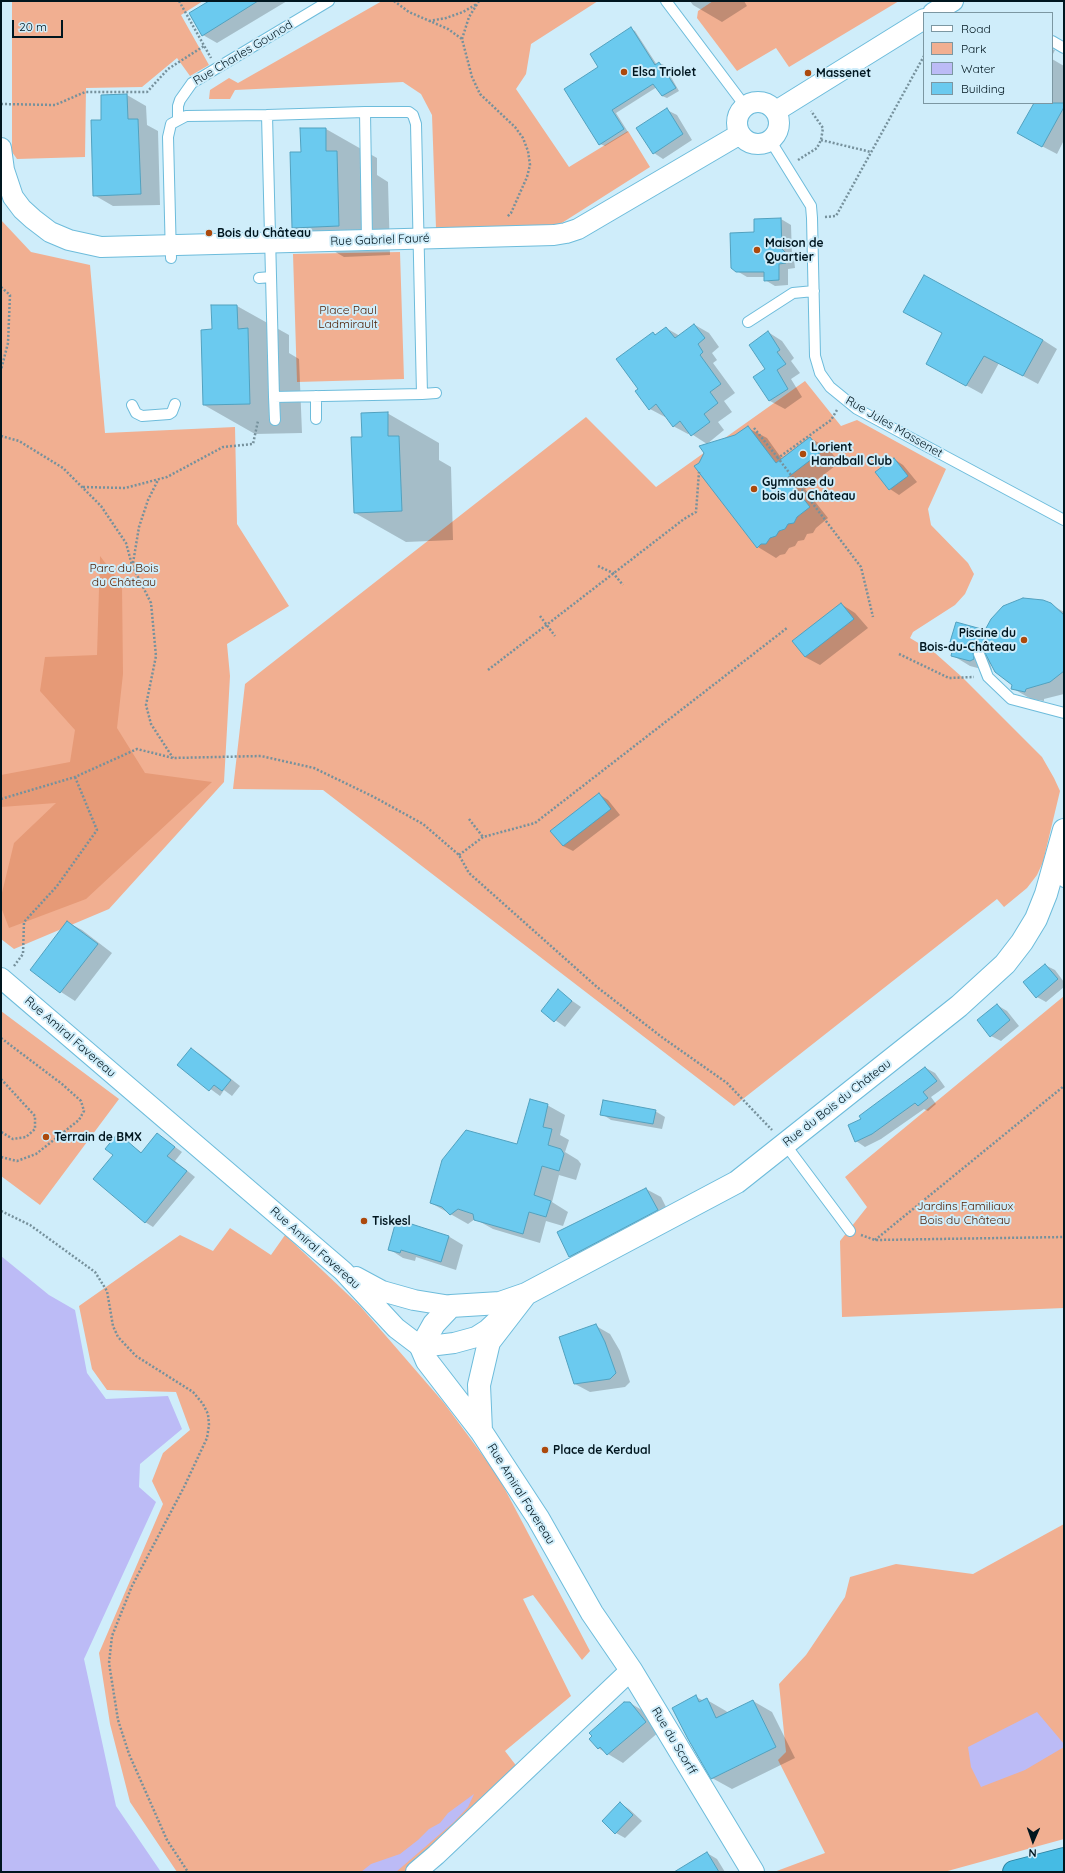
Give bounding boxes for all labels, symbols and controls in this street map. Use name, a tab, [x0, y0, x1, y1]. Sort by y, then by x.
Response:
scale bar	[14, 12, 65, 38]
legend	[923, 12, 1053, 104]
street label: Rue Charles Gounod	[191, 18, 295, 88]
text: 20 m	[19, 19, 47, 34]
text: Road	[961, 21, 991, 36]
text: Park	[961, 41, 986, 56]
text: Water	[961, 61, 995, 76]
place label: Elsa Triolet	[632, 65, 696, 79]
place label: Massenet	[816, 66, 871, 80]
marker: Elsa Triolet	[619, 67, 629, 77]
marker: Massenet	[803, 68, 813, 78]
text: Building	[961, 81, 1005, 96]
place label: Bois du Château	[217, 226, 311, 240]
marker: Bois du Château	[204, 228, 214, 238]
street label: Rue Gabriel Fauré	[330, 231, 430, 249]
place label: Maison de Quartier	[765, 236, 824, 264]
marker: Maison de Quartier	[752, 245, 762, 255]
park label: Place Paul Ladmirault	[318, 303, 378, 331]
street label: Rue Jules Massenet	[843, 393, 945, 461]
place label: Lorient Handball Club	[811, 440, 892, 468]
marker: Lorient Handball Club	[798, 449, 808, 459]
place label: Gymnase du bois du Château	[762, 475, 856, 503]
marker: Gymnase du bois du Château	[749, 484, 759, 494]
park label: Parc du Bois du Château	[89, 561, 159, 589]
place label: Piscine du Bois-du-Château	[919, 626, 1016, 654]
marker: Piscine du Bois-du-Château	[1019, 635, 1029, 645]
street label: Rue Amiral Favereau	[22, 994, 118, 1080]
street label: Rue du Bois du Château	[780, 1056, 894, 1150]
place label: Terrain de BMX	[54, 1130, 142, 1144]
marker: Terrain de BMX	[41, 1132, 51, 1142]
park label: Jardins Familiaux Bois du Château	[917, 1199, 1013, 1227]
street label: Rue Amiral Favereau	[267, 1204, 363, 1292]
place label: Tiskesl	[372, 1214, 411, 1228]
marker: Tiskesl	[359, 1216, 369, 1226]
street label: Rue Amiral Favereau	[484, 1441, 558, 1547]
place label: Place de Kerdual	[553, 1443, 651, 1457]
marker: Place de Kerdual	[540, 1445, 550, 1455]
street label: Rue du Scorff	[648, 1705, 700, 1777]
north arrow	[1013, 1821, 1053, 1861]
text: N	[1028, 1846, 1037, 1860]

